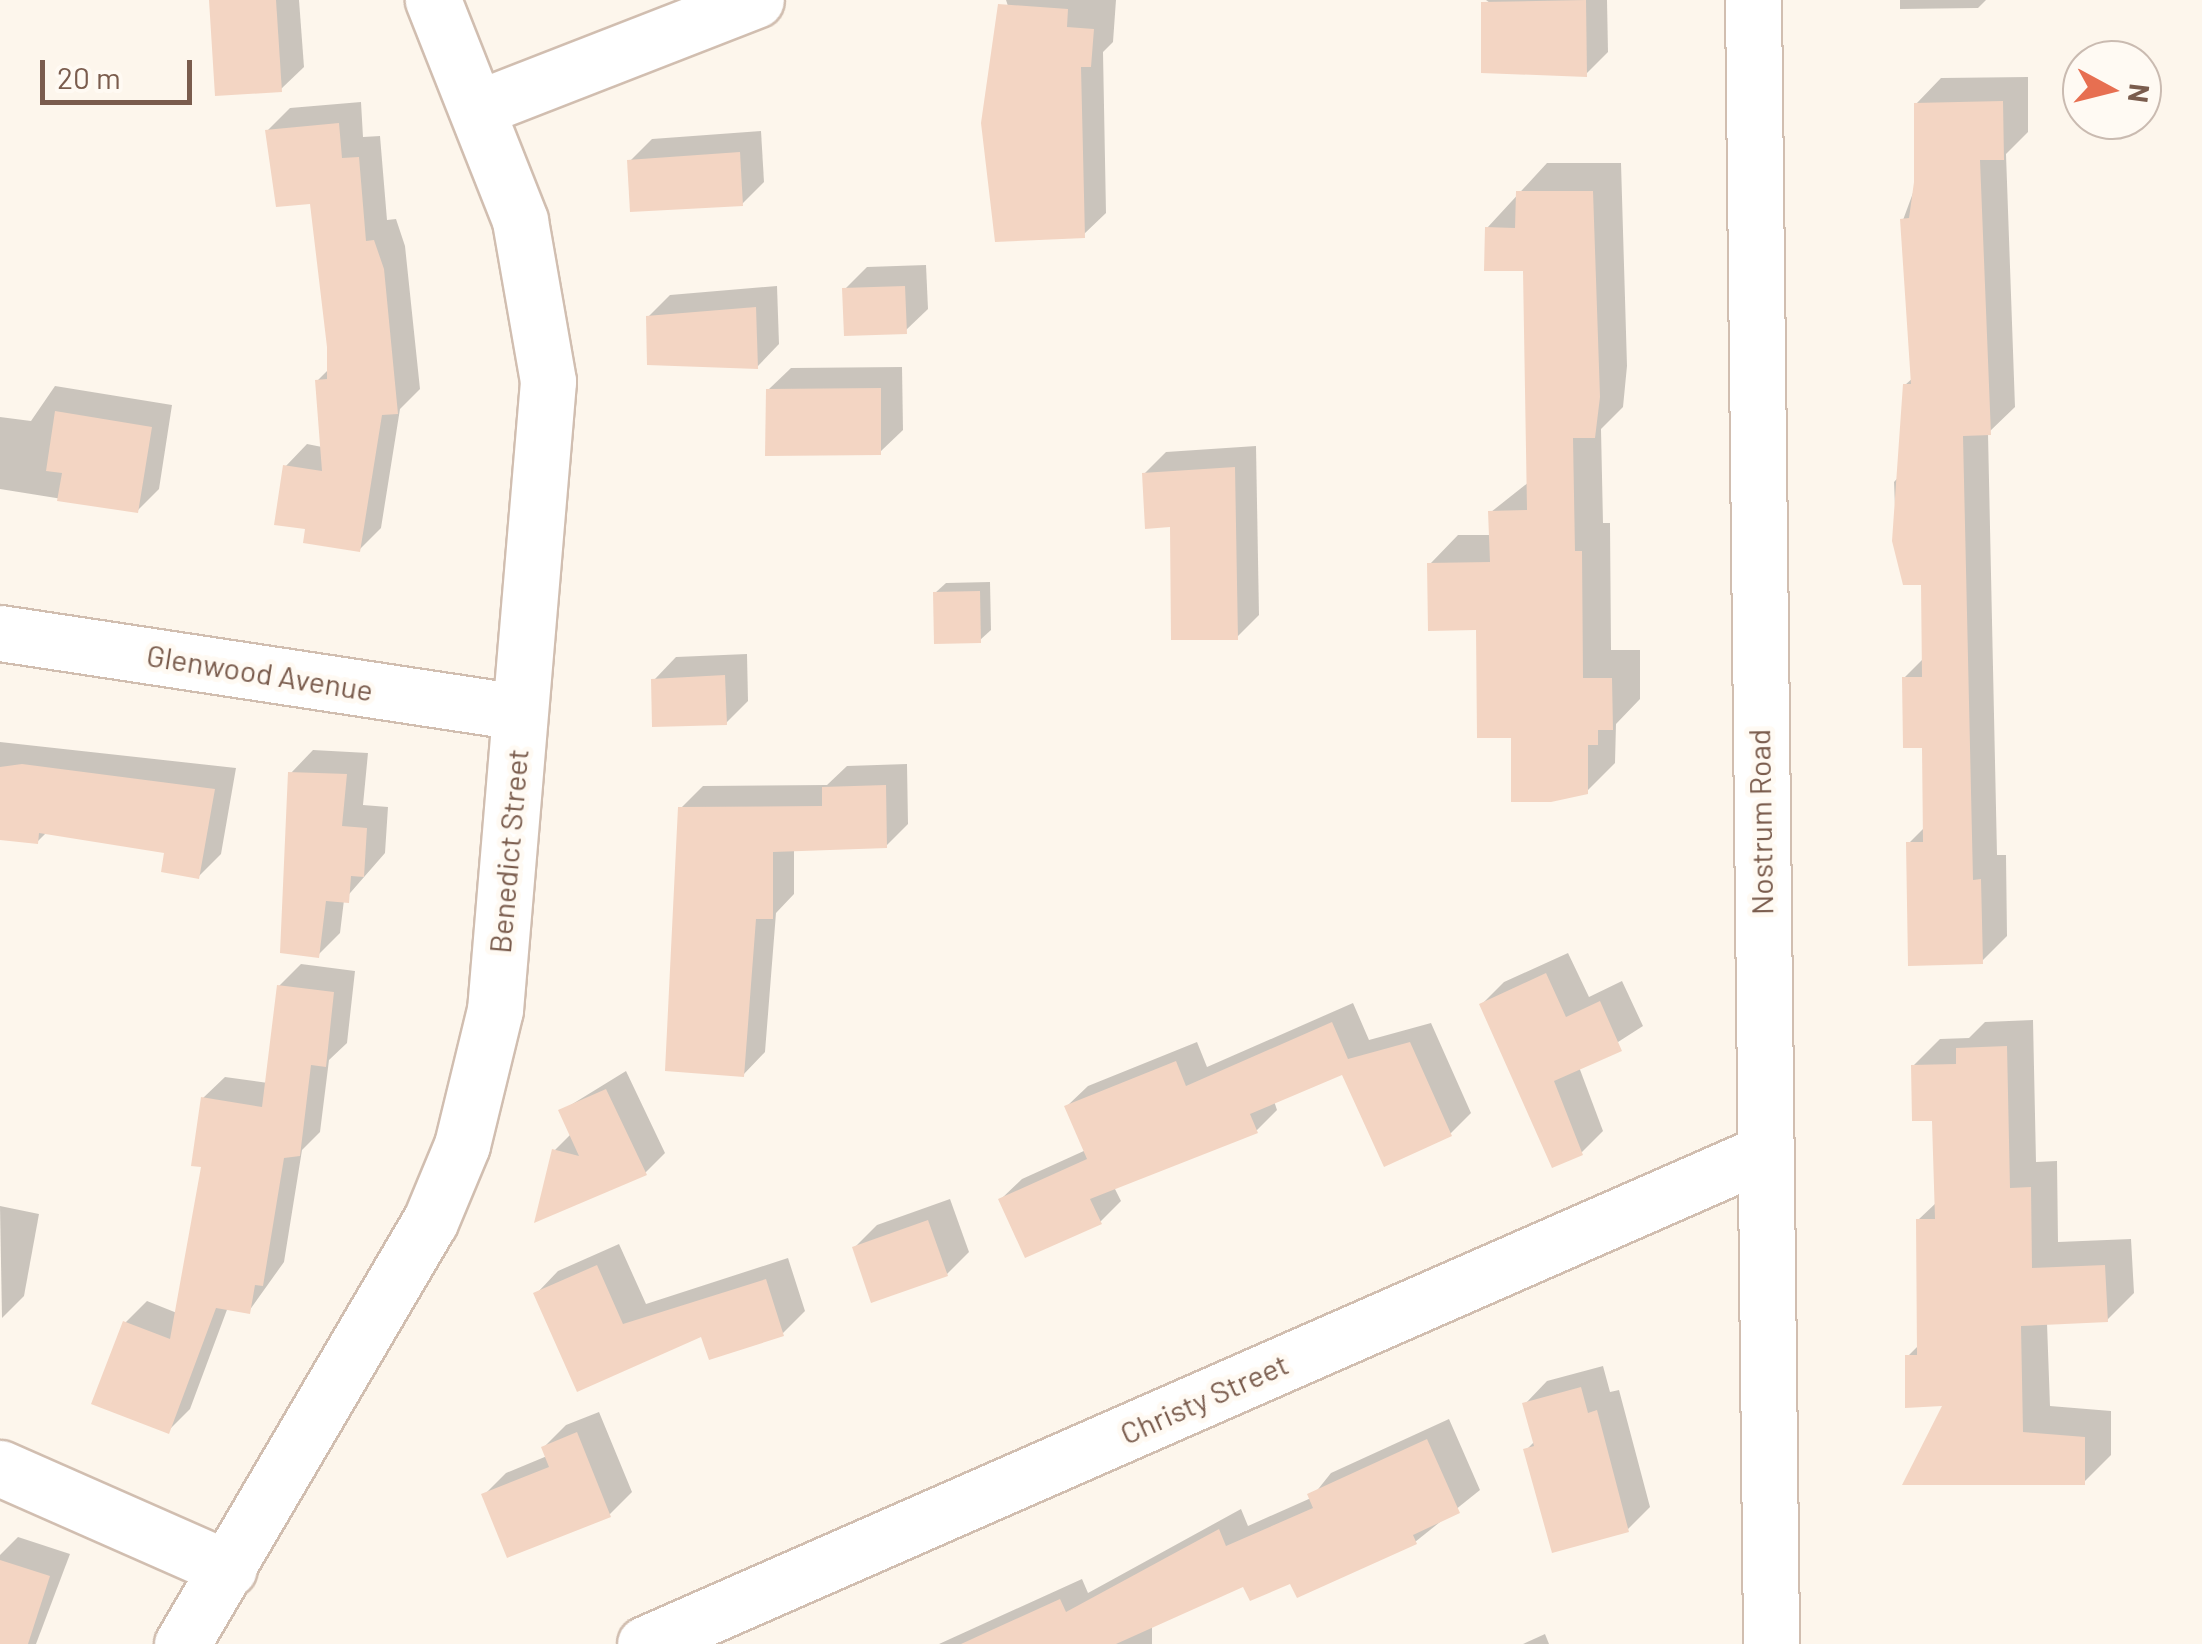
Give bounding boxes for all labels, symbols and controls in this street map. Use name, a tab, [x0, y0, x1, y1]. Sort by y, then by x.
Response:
scale bar	[45, 40, 198, 102]
north arrow	[2062, 40, 2162, 140]
text: 20 m	[57, 59, 121, 95]
text: N	[2122, 82, 2158, 105]
street label: Glenwood Avenue	[144, 636, 376, 708]
street label: Nostrum Road	[1740, 729, 1780, 915]
street label: Benedict Street	[481, 747, 535, 955]
street label: Christy Street	[1114, 1345, 1294, 1451]

